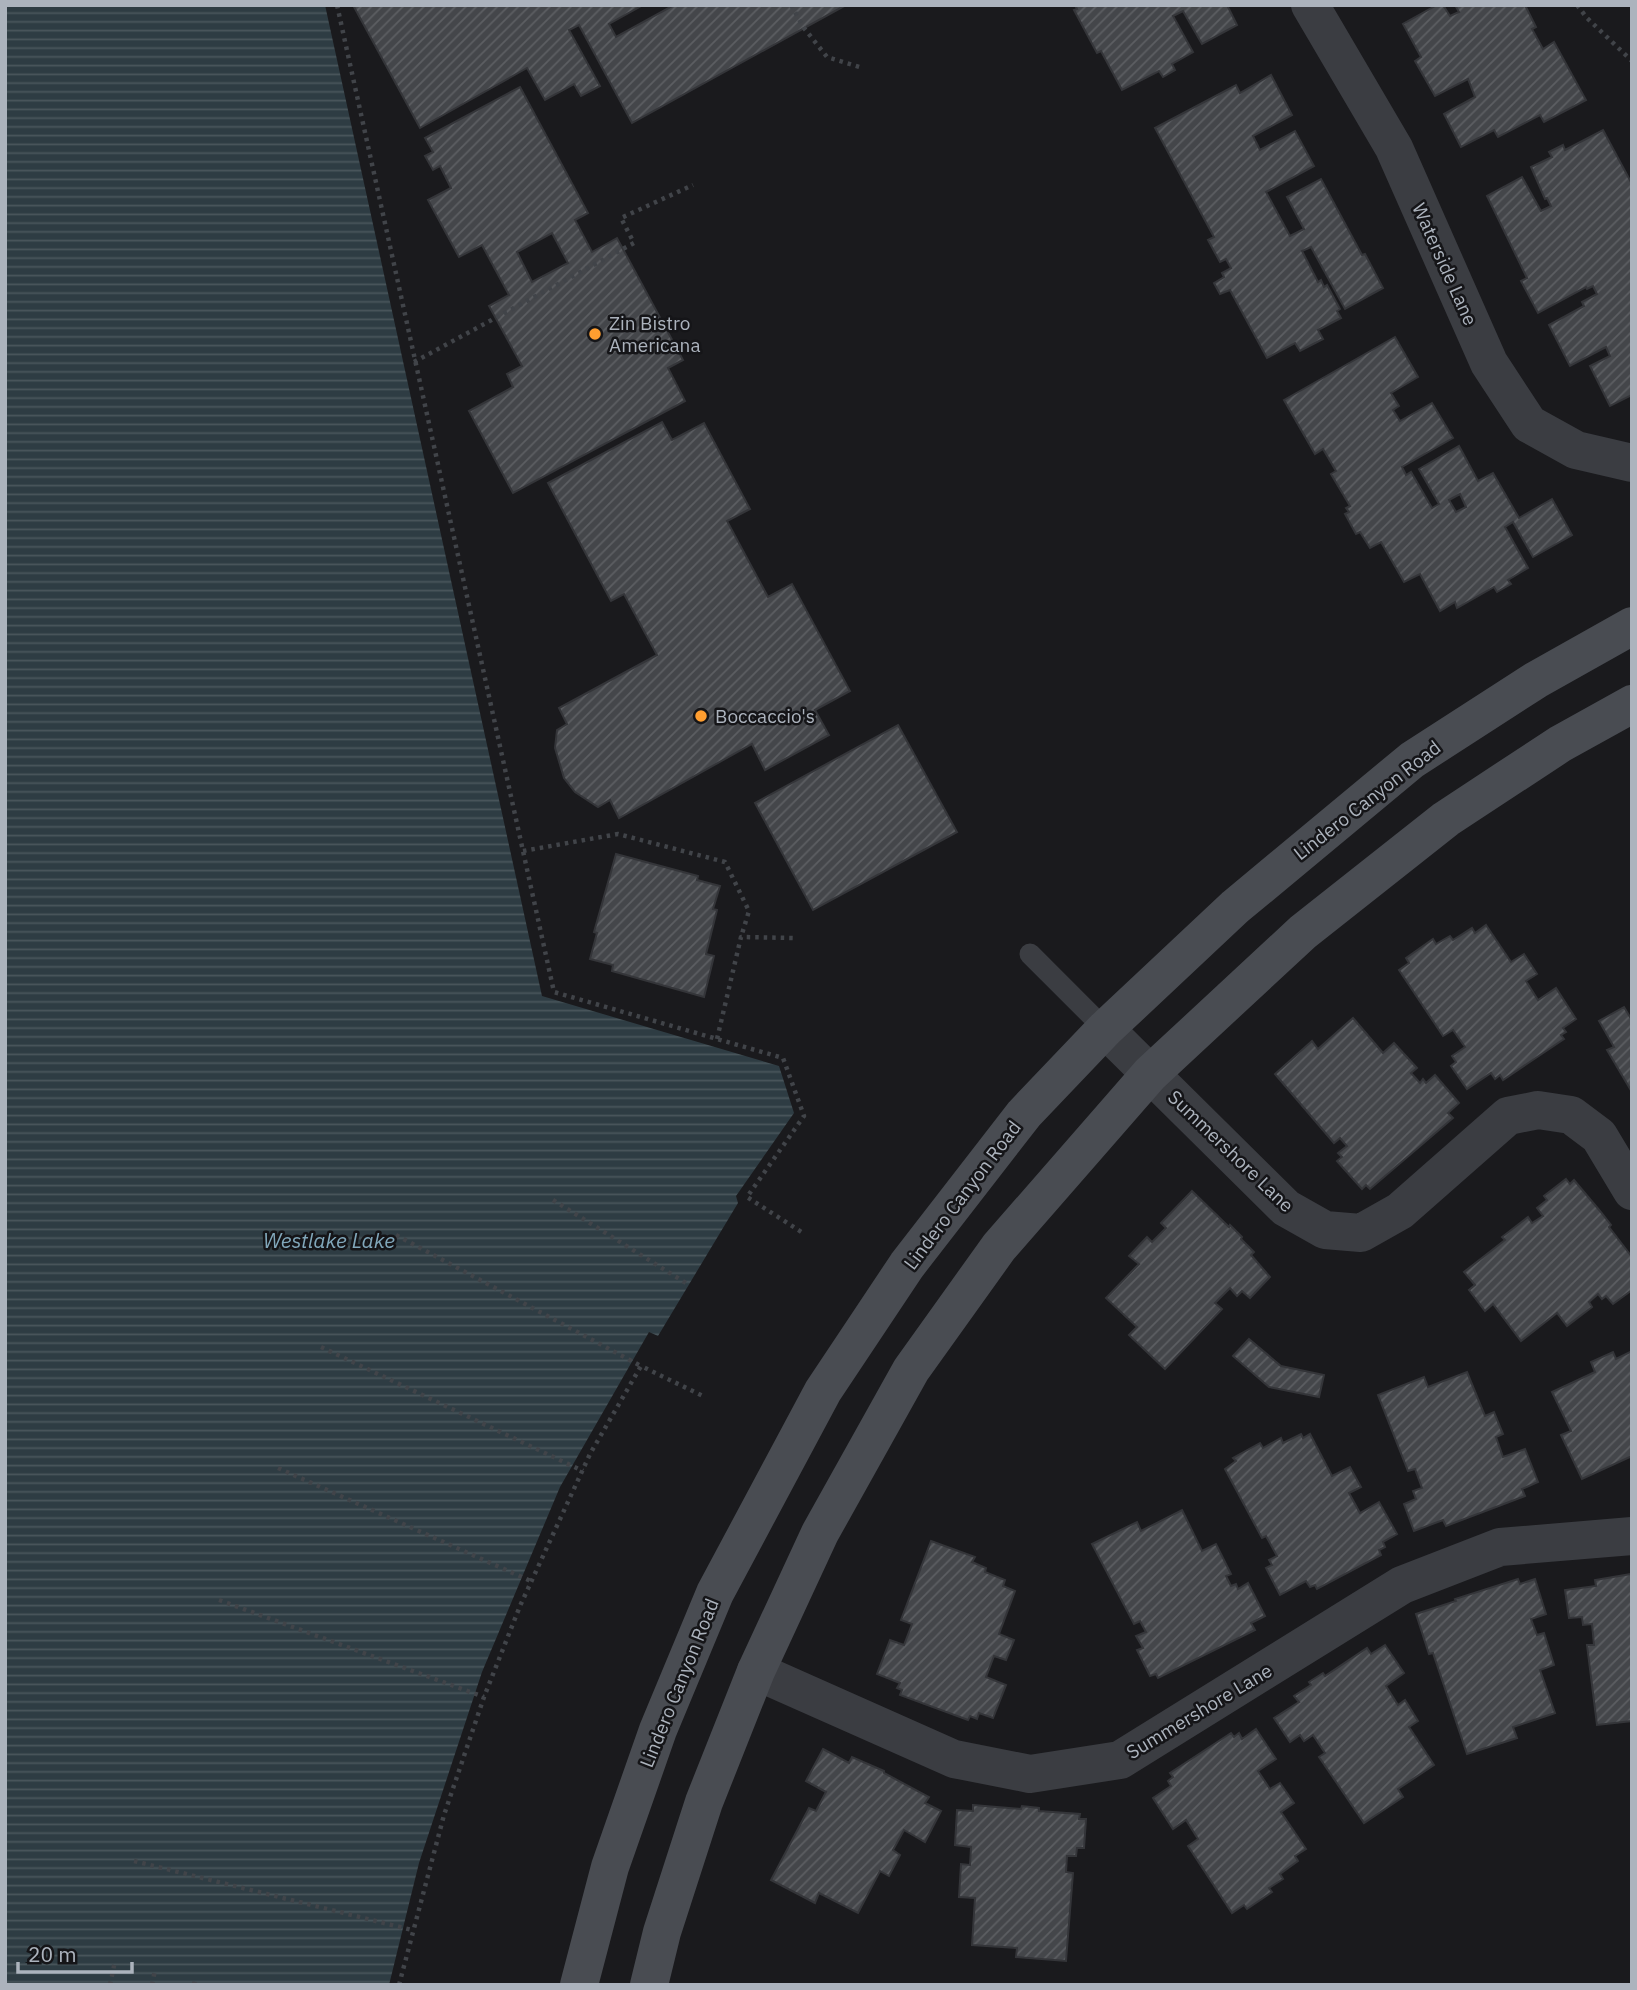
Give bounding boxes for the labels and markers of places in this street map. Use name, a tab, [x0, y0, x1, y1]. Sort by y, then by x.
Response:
place label: Zin Bistro Americana	[609, 311, 701, 357]
marker: Zin Bistro Americana	[587, 326, 603, 342]
place label: Boccaccio's	[715, 704, 815, 728]
marker: Boccaccio's	[693, 708, 709, 724]

